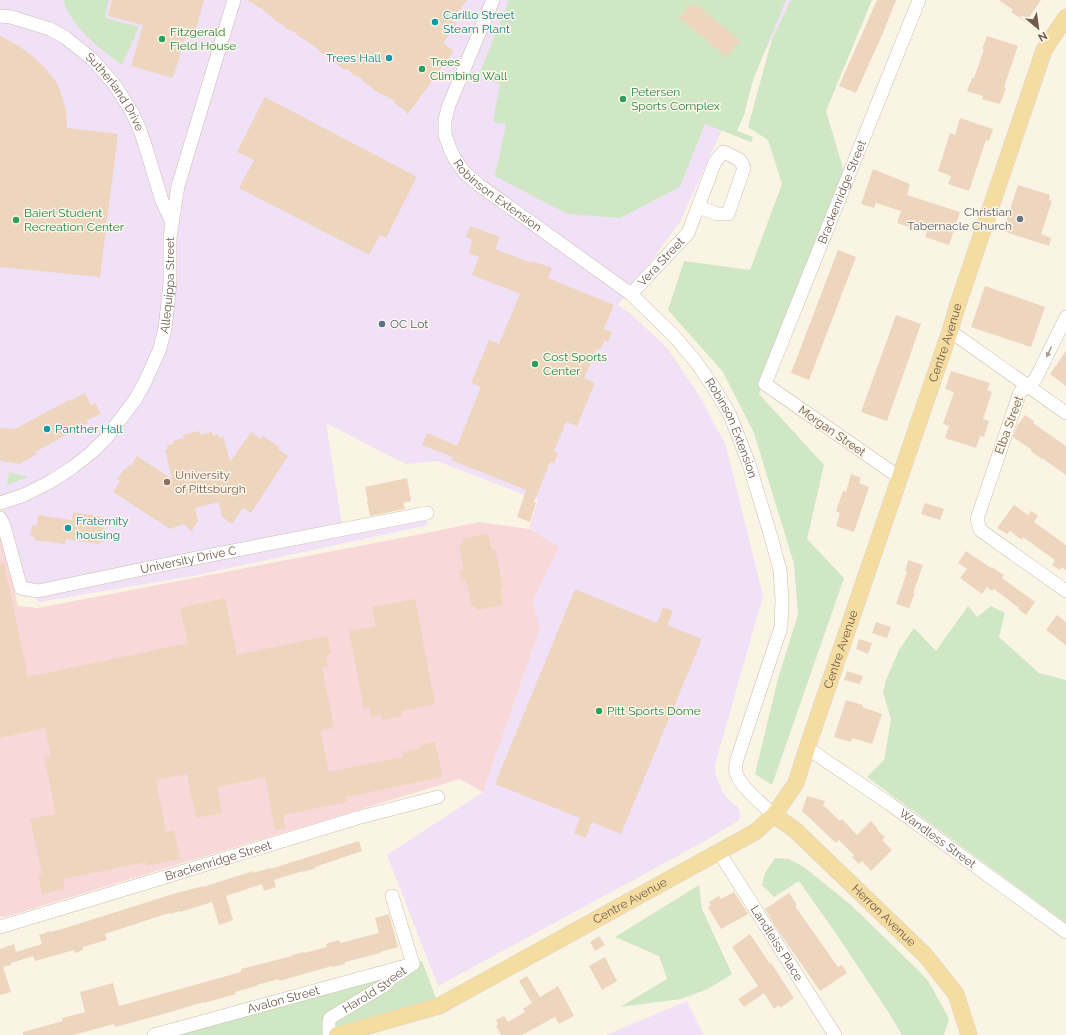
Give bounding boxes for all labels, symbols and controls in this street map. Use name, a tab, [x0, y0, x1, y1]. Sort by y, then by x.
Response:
place label: Carillo Street Steam Plant	[443, 8, 515, 36]
north arrow	[1018, 8, 1058, 48]
marker: Carillo Street Steam Plant	[430, 17, 440, 27]
place label: Fitzgerald Field House	[170, 25, 236, 53]
text: N	[1036, 29, 1049, 44]
marker: Fitzgerald Field House	[157, 34, 167, 44]
street label: Sutherland Drive	[83, 50, 147, 133]
place label: Trees Hall	[326, 51, 382, 65]
marker: Trees Hall	[384, 53, 394, 63]
place label: Trees Climbing Wall	[430, 55, 508, 83]
marker: Trees Climbing Wall	[417, 64, 427, 74]
place label: Petersen Sports Complex	[631, 85, 720, 113]
marker: Petersen Sports Complex	[618, 94, 628, 104]
street label: Brackenridge Street	[815, 138, 869, 246]
street label: Robinson Extension	[451, 157, 544, 235]
place label: Christian Tabernacle Church	[907, 205, 1012, 233]
place label: Baierl Student Recreation Center	[24, 206, 125, 234]
marker: Christian Tabernacle Church	[1015, 214, 1025, 224]
marker: Baierl Student Recreation Center	[11, 215, 21, 225]
street label: Vera Street	[635, 235, 687, 289]
street label: Allequippa Street	[157, 237, 177, 335]
street label: Centre Avenue	[926, 302, 965, 384]
place label: OC Lot	[390, 317, 428, 331]
marker: OC Lot	[377, 319, 387, 329]
one-way arrow	[1046, 346, 1052, 358]
place label: Cost Sports Center	[543, 350, 607, 378]
marker: Cost Sports Center	[530, 359, 540, 369]
street label: Robinson Extension	[702, 376, 760, 480]
street label: Elba Street	[992, 394, 1026, 456]
street label: Morgan Street	[796, 403, 868, 459]
place label: Panther Hall	[55, 422, 124, 436]
marker: Panther Hall	[42, 424, 52, 434]
place label: University of Pittsburgh	[175, 468, 246, 496]
marker: University of Pittsburgh	[162, 477, 172, 487]
place label: Fraternity housing	[76, 514, 129, 542]
marker: Fraternity housing	[63, 523, 73, 533]
street label: University Drive C	[139, 543, 238, 576]
street label: Centre Avenue	[821, 608, 861, 691]
place label: Pitt Sports Dome	[607, 704, 701, 718]
marker: Pitt Sports Dome	[594, 706, 604, 716]
street label: Wandless Street	[897, 806, 979, 871]
street label: Brackenridge Street	[163, 838, 273, 884]
street label: Centre Avenue	[591, 875, 669, 927]
street label: Herron Avenue	[849, 882, 919, 949]
street label: Landleiss Place	[748, 903, 806, 983]
street label: Harold Street	[340, 963, 409, 1016]
street label: Avalon Street	[246, 983, 321, 1016]

